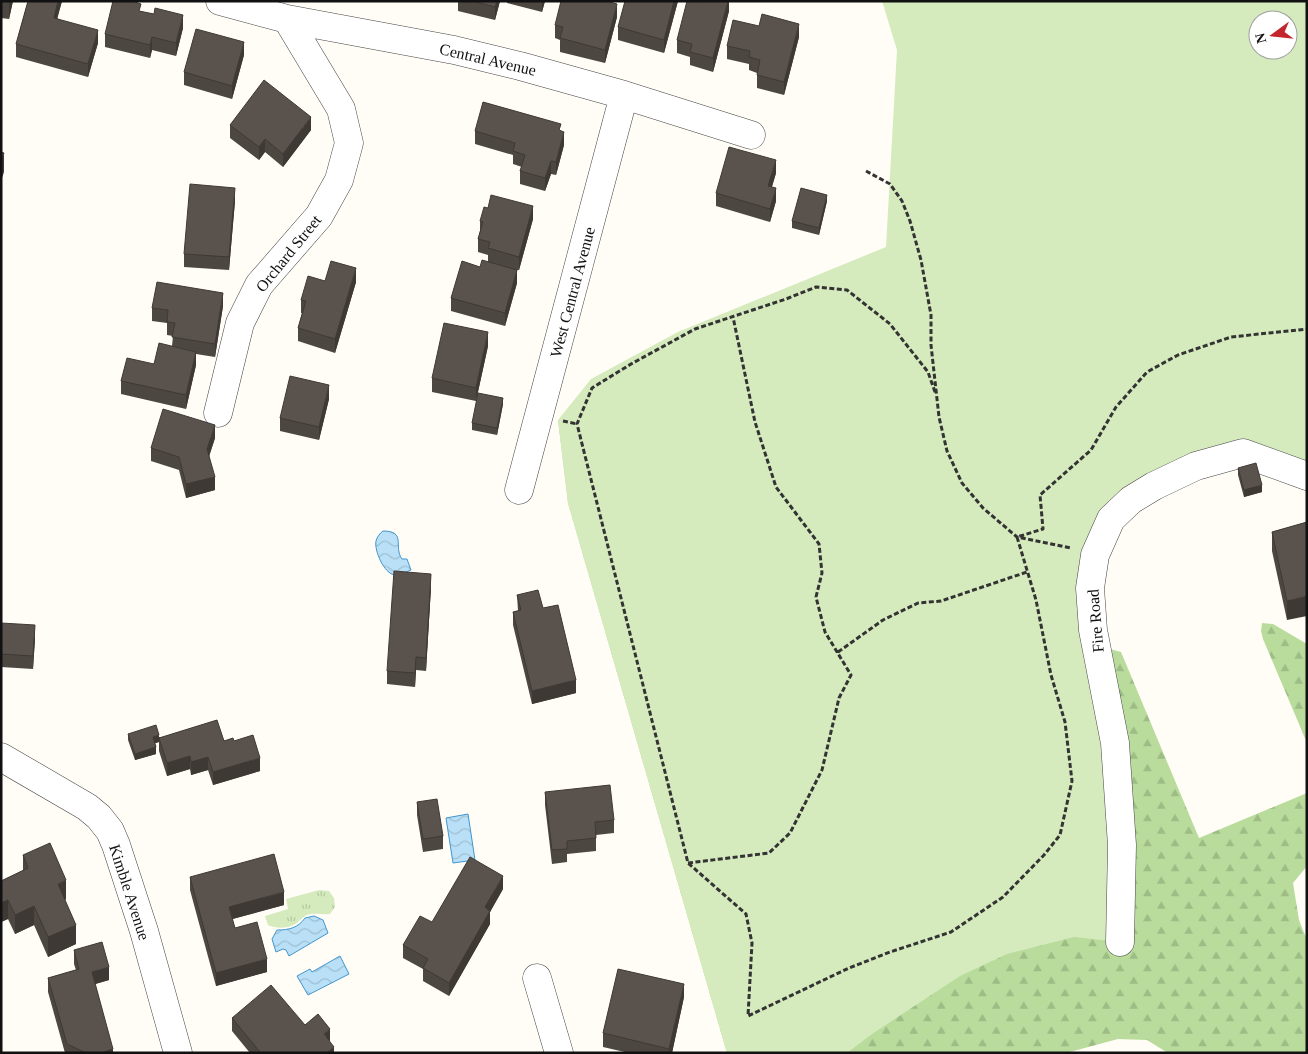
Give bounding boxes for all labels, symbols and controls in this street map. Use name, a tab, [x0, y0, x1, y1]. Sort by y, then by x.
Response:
north arrow	[1248, 10, 1298, 60]
text: N	[1252, 31, 1269, 45]
street label: Central Avenue	[438, 40, 538, 79]
street label: Orchard Street	[252, 211, 325, 295]
street label: West Central Avenue	[547, 225, 598, 359]
street label: Fire Road	[1084, 589, 1107, 653]
street label: Kimble Avenue	[106, 842, 153, 942]

